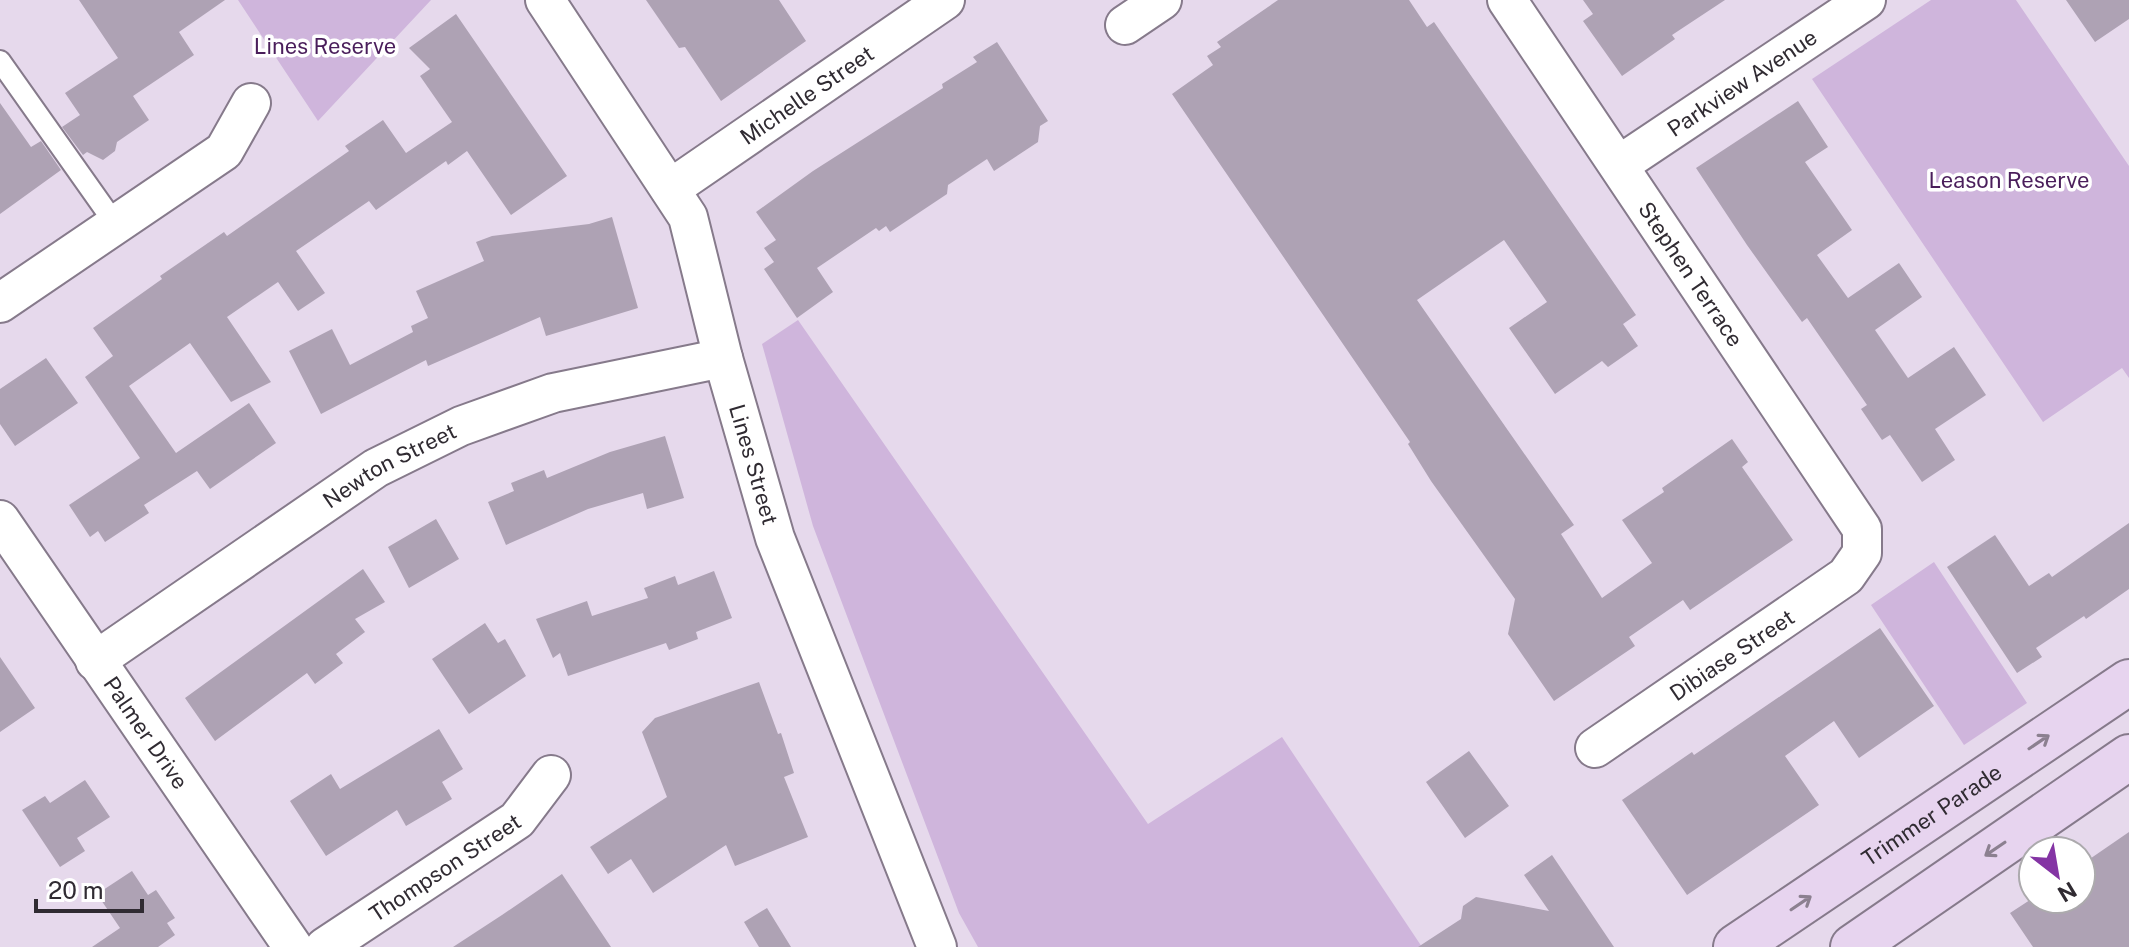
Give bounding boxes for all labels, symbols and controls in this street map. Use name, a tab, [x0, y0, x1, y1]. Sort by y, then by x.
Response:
street label: Parkview Avenue	[1662, 24, 1822, 142]
park label: Lines Reserve	[254, 33, 396, 59]
street label: Michelle Street	[735, 40, 879, 150]
park label: Leason Reserve	[1929, 167, 2090, 193]
street label: Stephen Terrace	[1633, 197, 1749, 351]
street label: Lines Street	[724, 401, 783, 528]
street label: Newton Street	[318, 418, 460, 513]
street label: Dibiase Street	[1665, 604, 1799, 706]
street label: Palmer Drive	[98, 671, 194, 794]
one-way arrow	[2028, 734, 2050, 750]
street label: Trimmer Parade	[1857, 759, 2007, 871]
street label: Thompson Street	[364, 808, 526, 927]
north arrow	[2017, 835, 2097, 915]
one-way arrow	[1985, 841, 2007, 857]
scale bar	[36, 863, 142, 913]
text: 20 m	[48, 876, 104, 904]
text: N	[2053, 877, 2081, 908]
one-way arrow	[1789, 895, 1811, 912]

